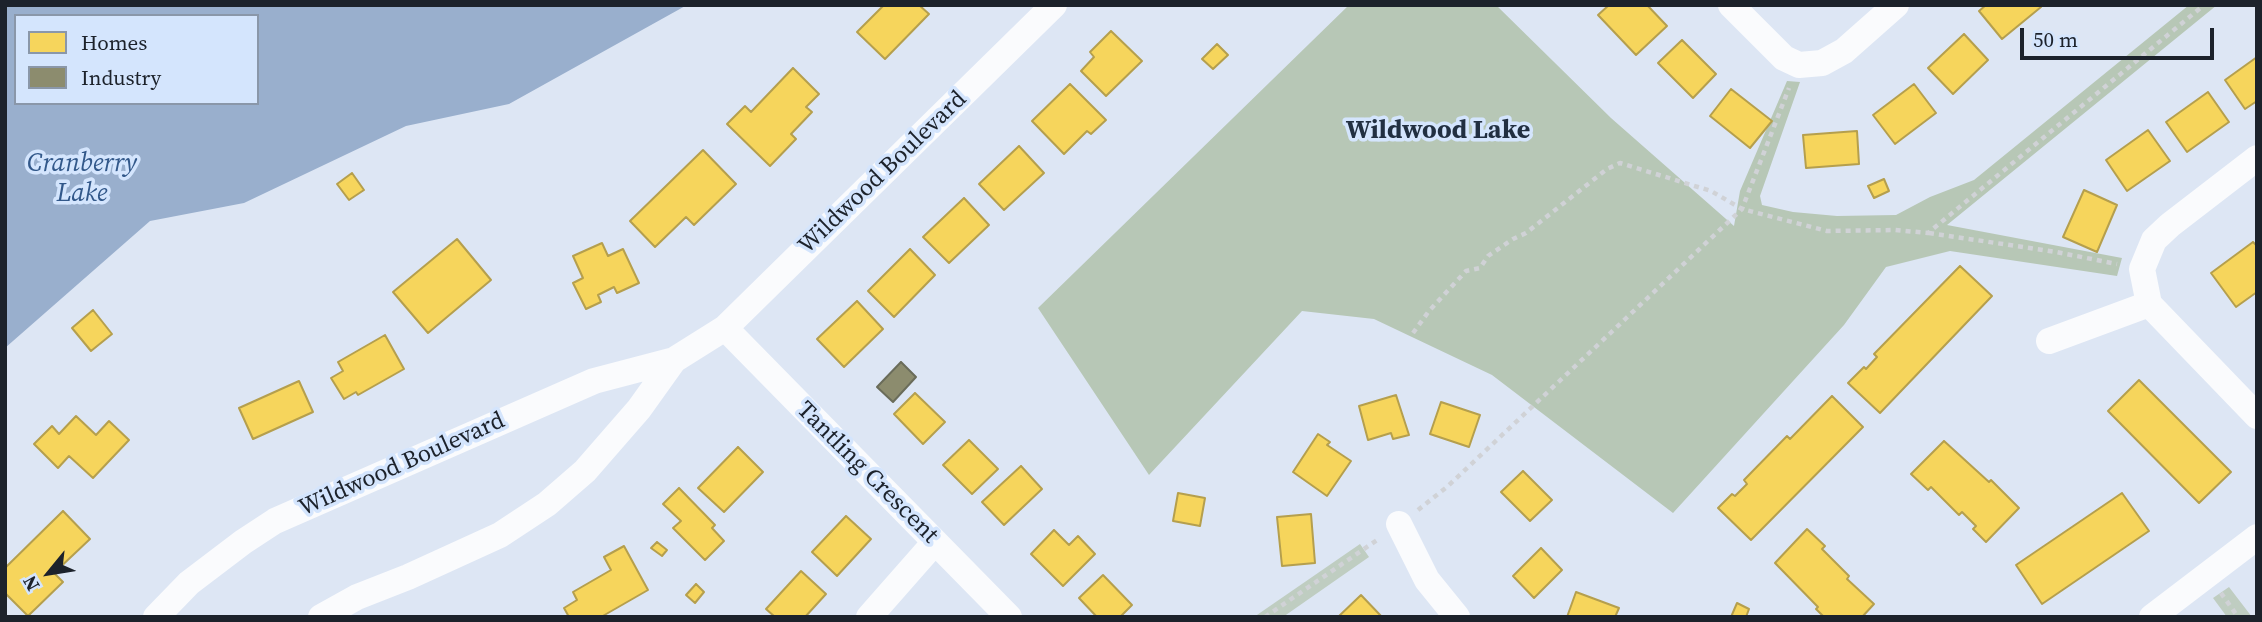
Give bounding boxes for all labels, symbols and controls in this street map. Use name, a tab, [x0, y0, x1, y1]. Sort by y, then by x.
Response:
legend	[14, 14, 259, 105]
scale bar	[2024, 14, 2218, 58]
text: 50 m	[2033, 25, 2078, 54]
text: Homes	[81, 28, 147, 57]
text: Industry	[81, 63, 161, 92]
street label: Wildwood Boulevard	[793, 85, 973, 261]
district label: Wildwood Lake	[1346, 115, 1530, 147]
water label: Cranberry Lake	[27, 148, 137, 210]
street label: Tantling Crescent	[790, 396, 944, 550]
street label: Wildwood Boulevard	[295, 407, 509, 523]
north arrow	[14, 538, 84, 608]
text: N	[16, 571, 46, 596]

